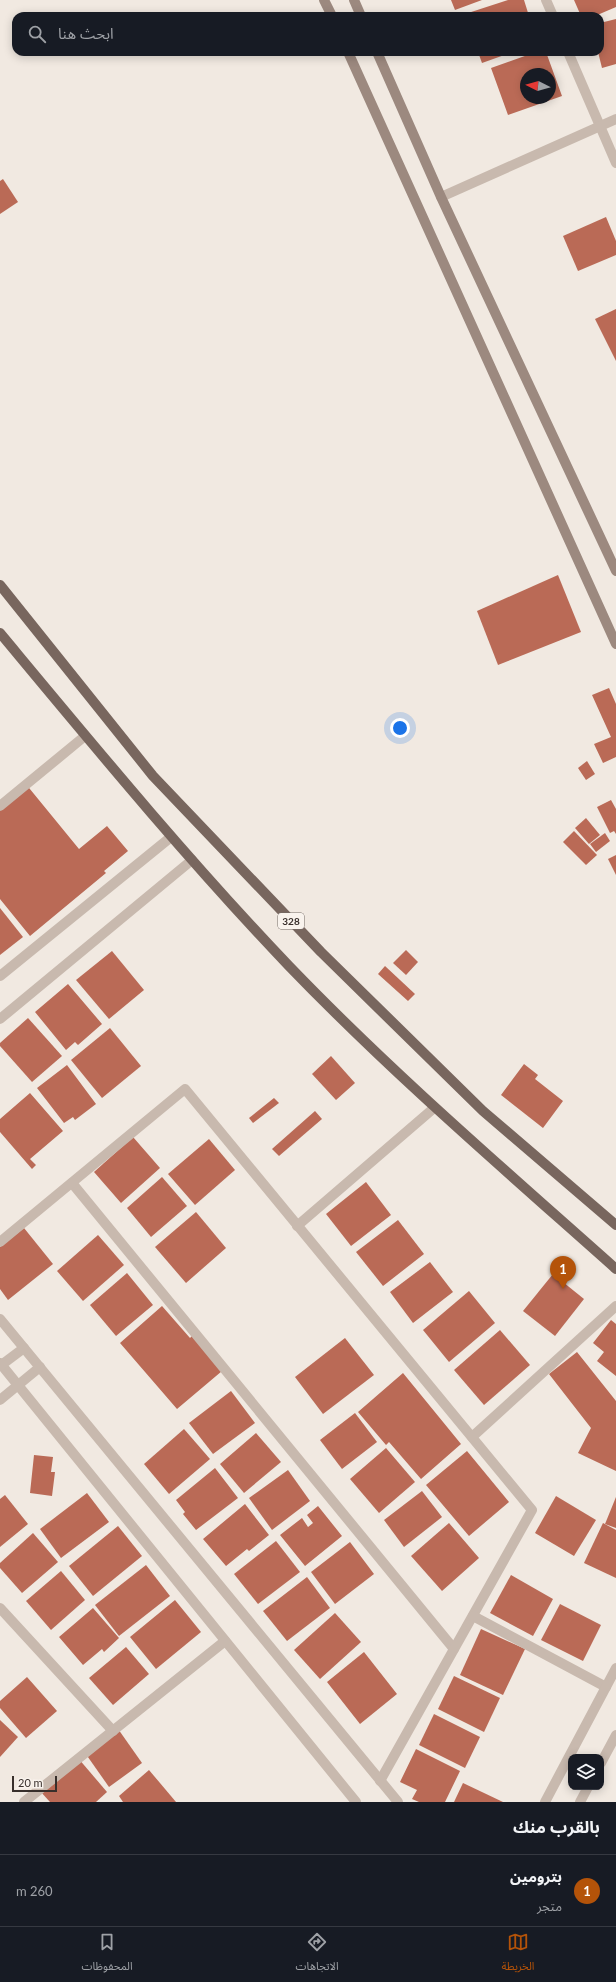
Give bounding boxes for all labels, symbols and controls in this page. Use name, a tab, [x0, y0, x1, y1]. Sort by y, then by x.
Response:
search box	[12, 12, 604, 56]
icon: search	[26, 23, 48, 45]
text: ابحث هنا	[58, 24, 114, 42]
north arrow	[520, 68, 556, 104]
your location	[390, 718, 410, 738]
road number: 328	[278, 913, 304, 929]
pin: 1	[550, 1256, 576, 1289]
map controls	[568, 1754, 604, 1790]
button: layers	[568, 1754, 604, 1790]
scale bar	[12, 1774, 57, 1793]
text: 20 m	[18, 1776, 43, 1789]
text: بالقرب منك	[513, 1816, 600, 1837]
text: بترومين	[510, 1867, 562, 1885]
text: 260 m	[16, 1883, 53, 1899]
text: 1	[583, 1883, 591, 1899]
text: متجر	[537, 1898, 562, 1914]
tab: المحفوظات	[82, 1931, 133, 1978]
tab: الاتجاهات	[296, 1931, 339, 1978]
tab: الخريطة	[502, 1931, 535, 1978]

